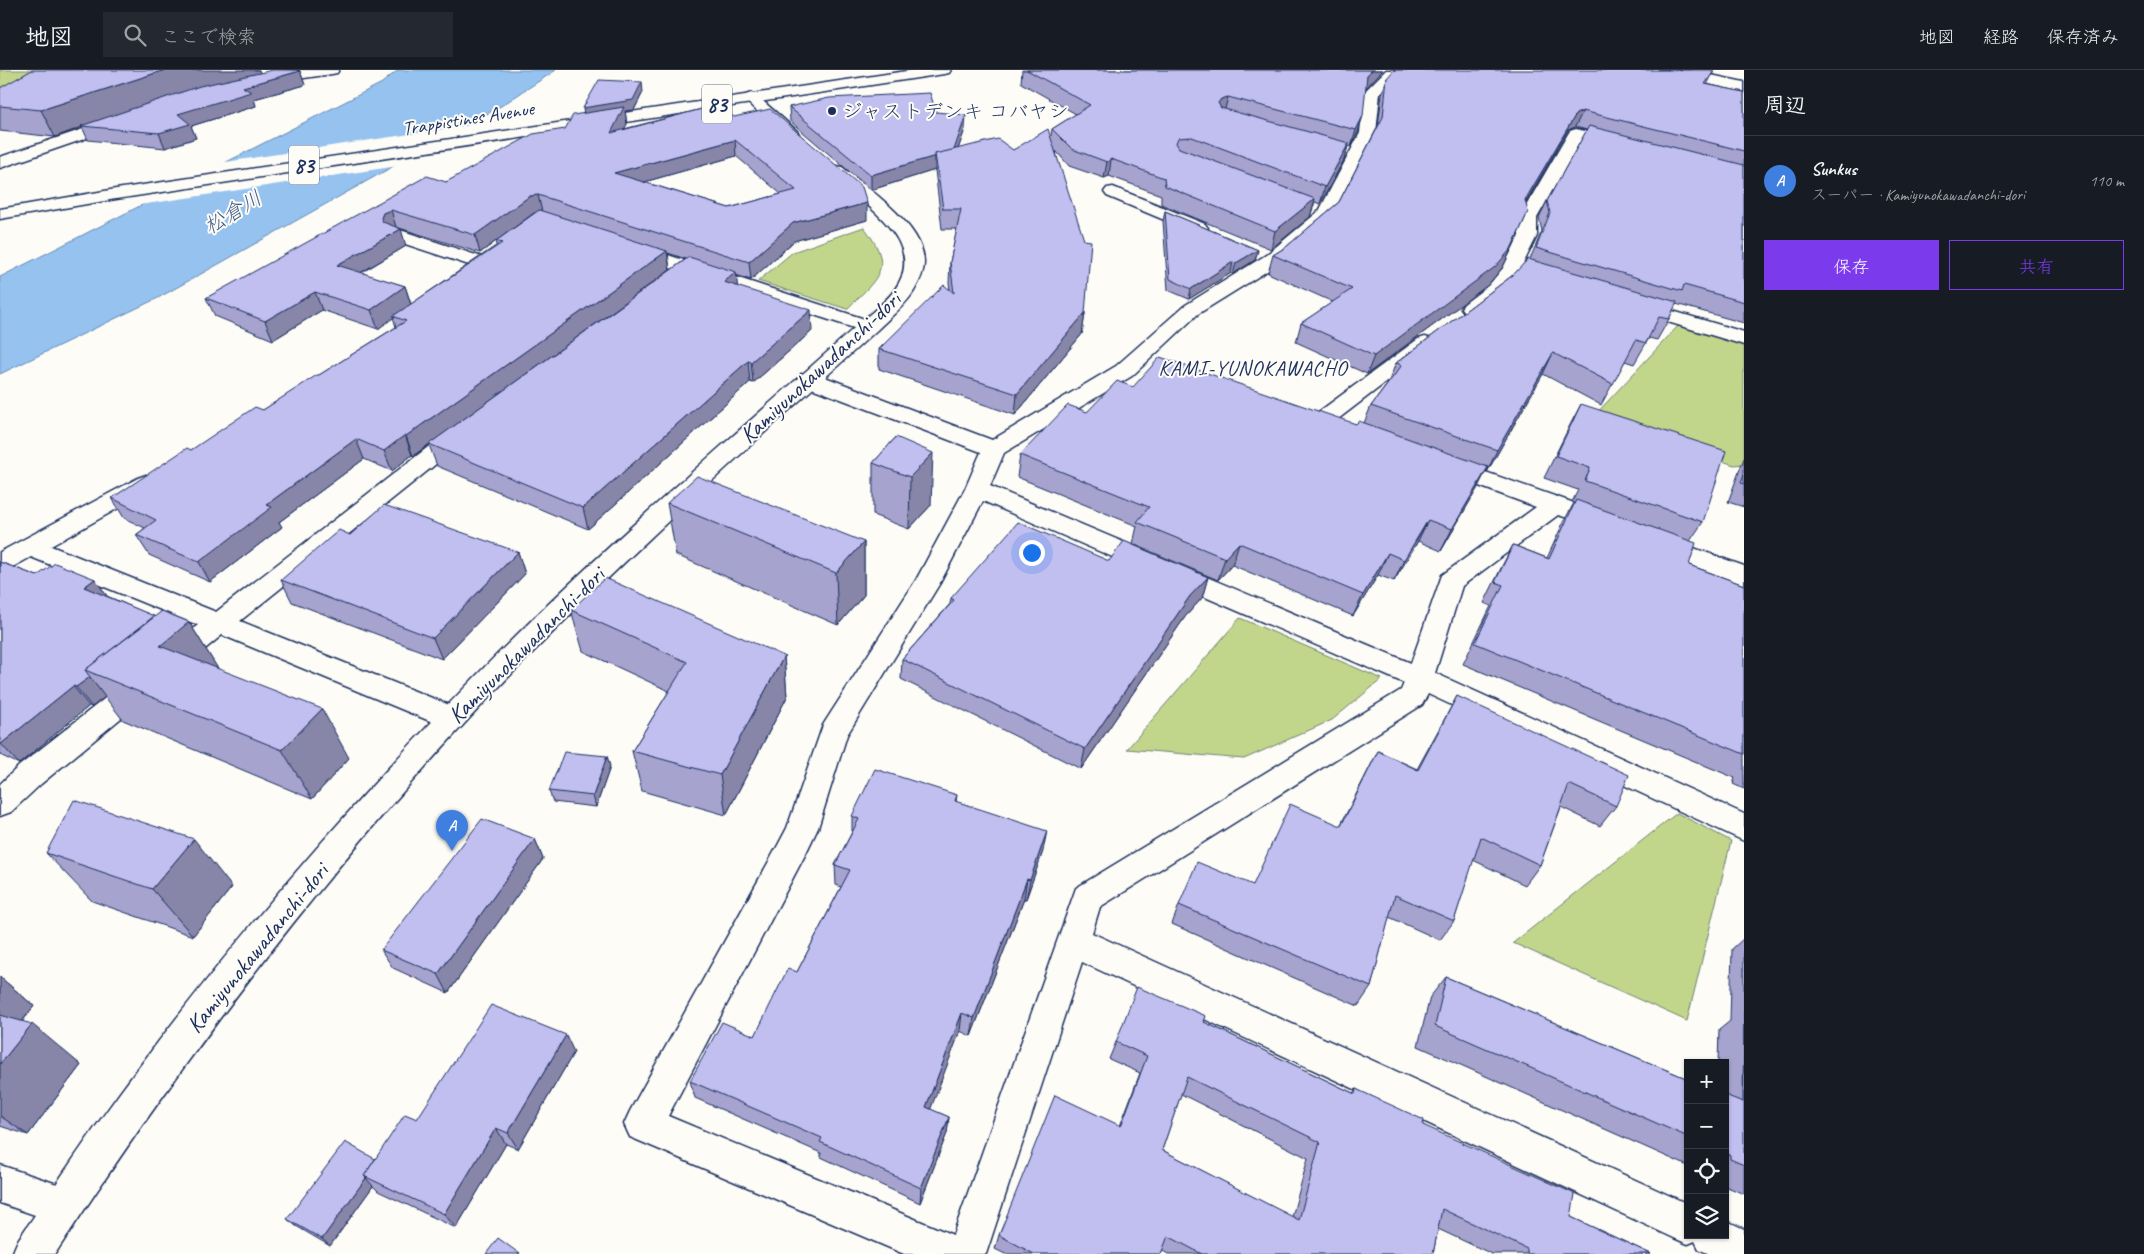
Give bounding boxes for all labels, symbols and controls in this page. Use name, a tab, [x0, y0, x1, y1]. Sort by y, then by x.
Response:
search box	[103, 12, 453, 57]
icon: search	[121, 21, 149, 49]
text: 地図	[25, 22, 73, 52]
text: ここで検索	[161, 25, 256, 49]
text: 地図	[1919, 26, 1955, 48]
text: 経路	[1983, 26, 2019, 48]
text: 保存済み	[2047, 26, 2119, 48]
road number: 83	[702, 84, 732, 124]
text: 周辺	[1764, 92, 1806, 118]
street label: Trappistines Avenue	[401, 96, 537, 141]
place label: ジャストデンキ コバヤシ	[842, 99, 1068, 124]
marker: ジャストデンキ コバヤシ	[826, 105, 838, 117]
road number: 83	[289, 146, 319, 184]
text: Sunkus	[1811, 157, 1857, 181]
text: A	[1776, 171, 1784, 191]
text: 110 m	[2090, 171, 2124, 191]
water label: 松倉川	[199, 185, 267, 239]
text: スーパー · Kamiyunokawadanchi-dori	[1811, 185, 2025, 205]
button: 保存	[1764, 240, 1939, 290]
button: 共有	[1949, 240, 2124, 290]
street label: Kamiyunokawadanchi-dori	[733, 283, 909, 450]
district label: KAMI-YUNOKAWACHO	[1159, 355, 1349, 381]
your location	[1019, 540, 1045, 566]
street label: Kamiyunokawadanchi-dori	[441, 558, 613, 730]
pin: A	[436, 810, 468, 851]
street label: Kamiyunokawadanchi-dori	[179, 855, 336, 1039]
map controls	[1684, 1059, 1729, 1239]
button: +	[1684, 1059, 1729, 1104]
button: −	[1684, 1104, 1729, 1149]
button: locate	[1684, 1149, 1729, 1194]
button: layers	[1684, 1194, 1729, 1239]

